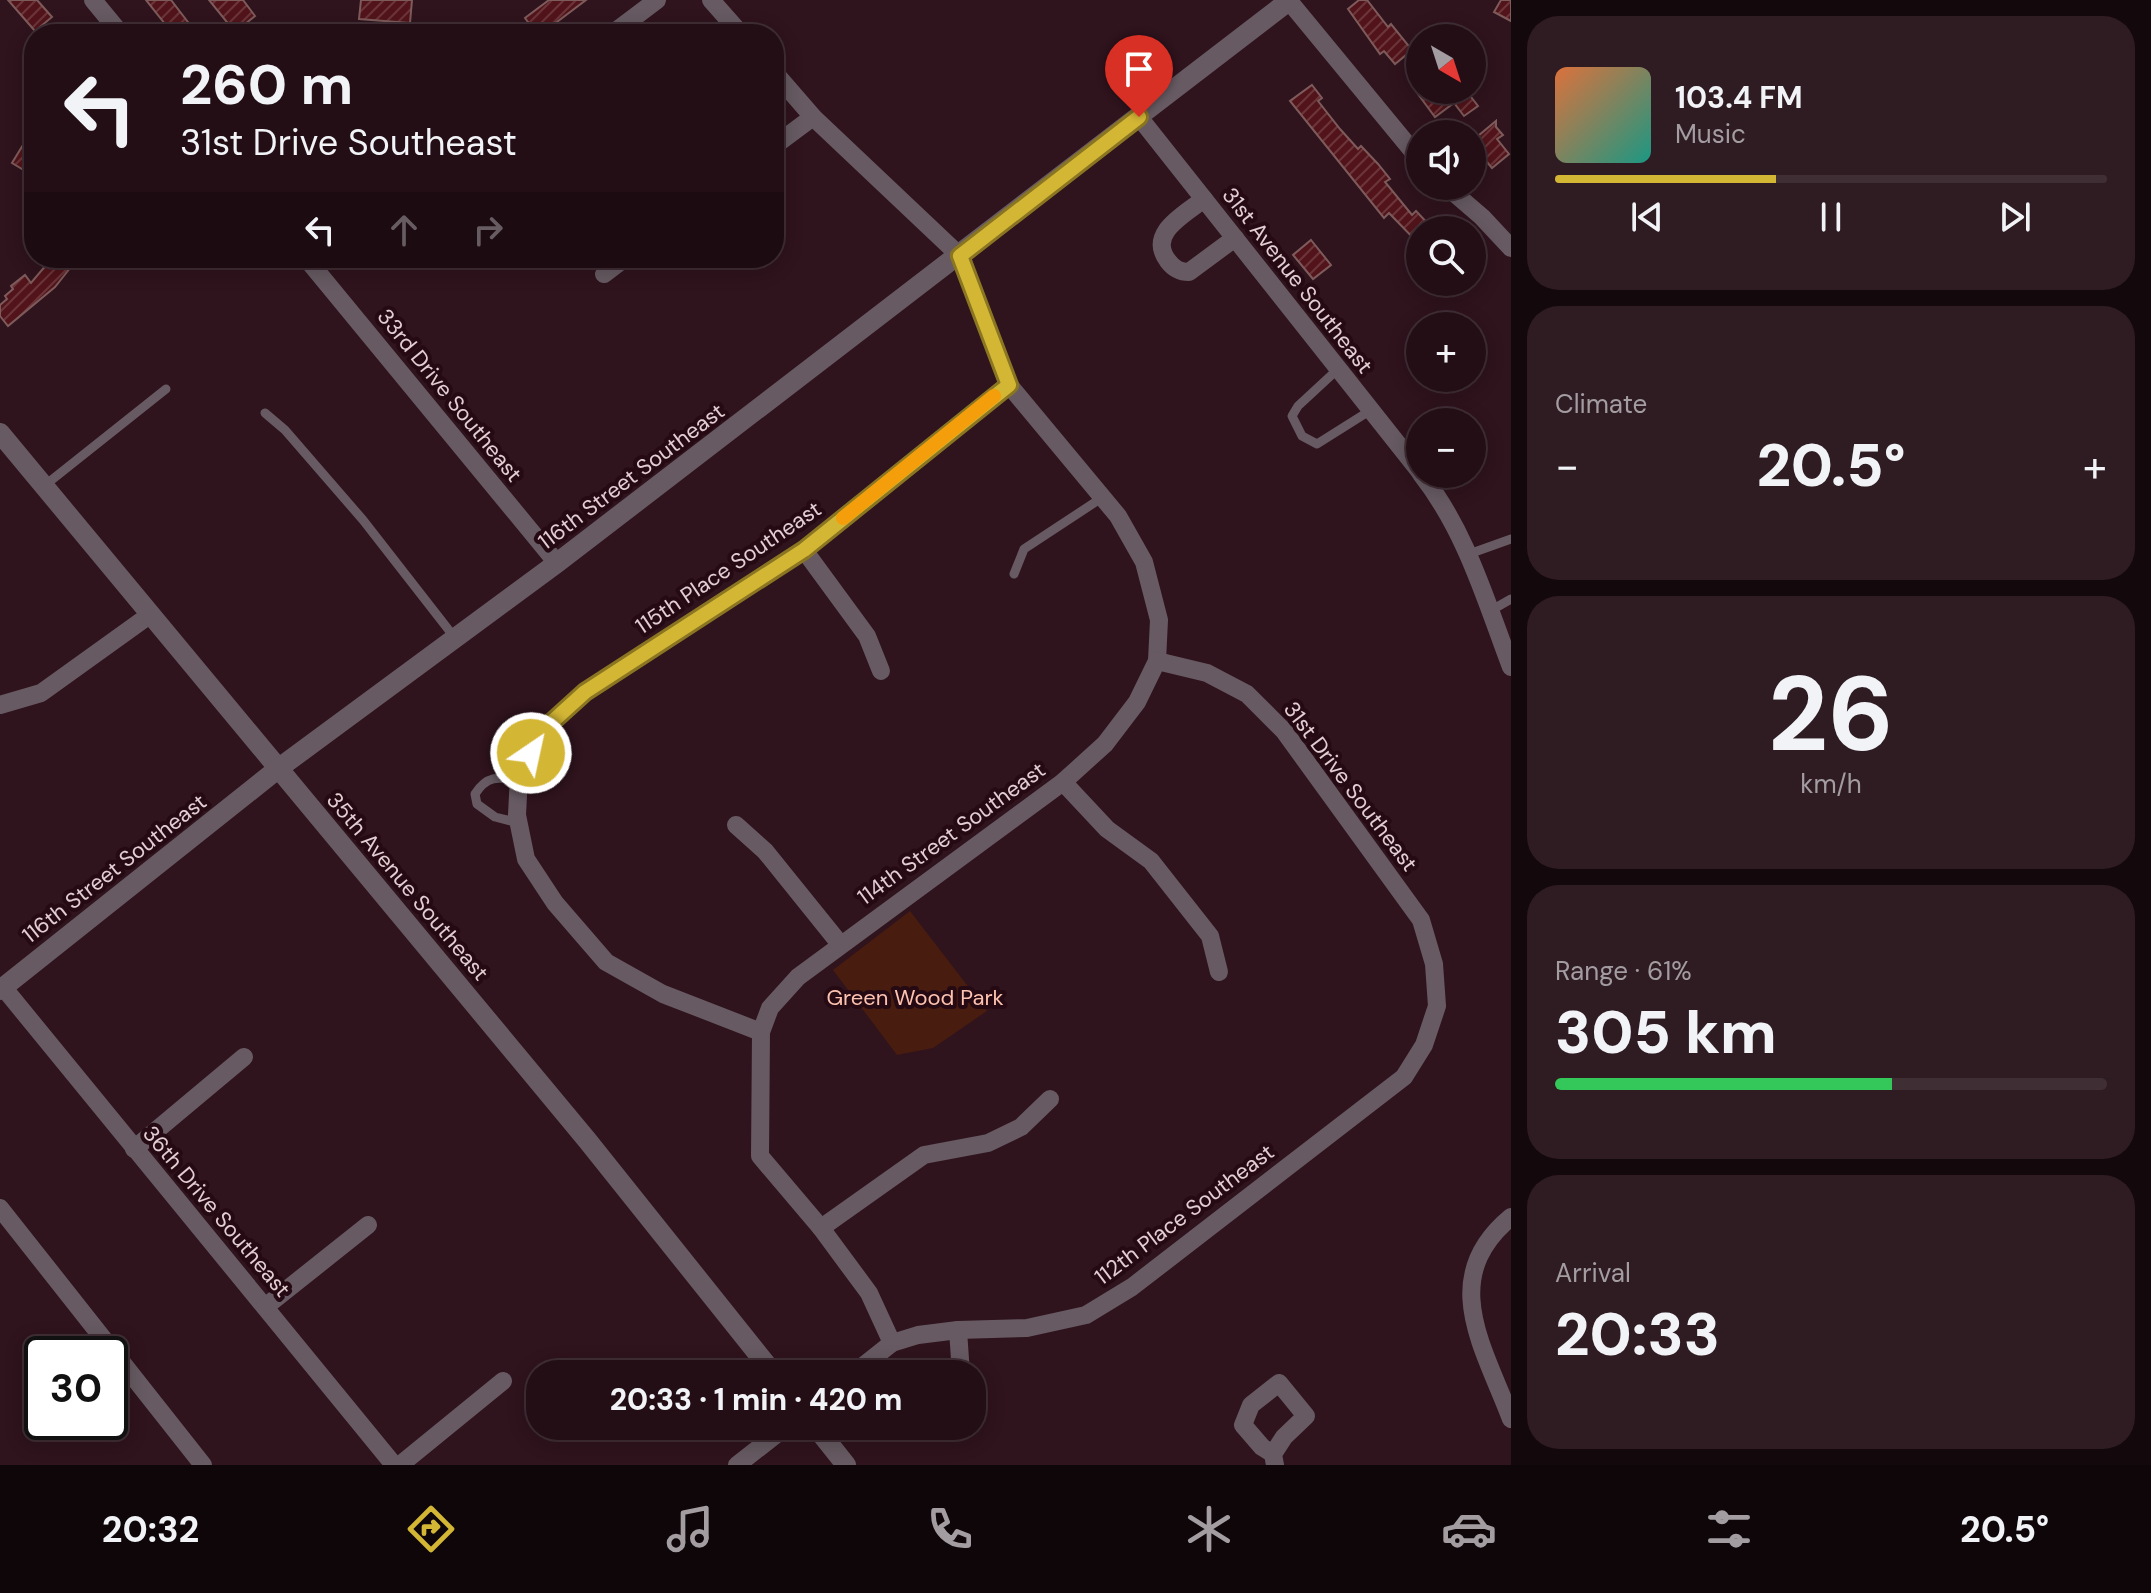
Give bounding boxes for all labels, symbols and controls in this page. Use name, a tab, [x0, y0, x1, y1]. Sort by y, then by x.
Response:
north arrow	[1406, 24, 1486, 104]
map controls	[1406, 24, 1486, 488]
pin	[1105, 35, 1173, 117]
icon: arrive	[1117, 47, 1161, 91]
text: 260 m	[180, 48, 353, 121]
icon: left	[48, 56, 152, 160]
text: 103.4 FM	[1675, 78, 1803, 117]
text: Music	[1675, 117, 1746, 151]
text: 31st Drive Southeast	[180, 119, 517, 166]
button: sound	[1406, 120, 1486, 200]
street label: 31st Avenue Southeast	[1216, 181, 1379, 379]
icon: previous	[1625, 195, 1669, 239]
icon: pause	[1809, 195, 1853, 239]
icon: next	[1993, 195, 2037, 239]
icon: left	[298, 208, 342, 252]
icon: ahead	[382, 208, 426, 252]
icon: right	[466, 208, 510, 252]
button: search	[1406, 216, 1486, 296]
street label: 33rd Drive Southeast	[371, 303, 528, 488]
button: +	[1406, 312, 1486, 392]
text: Climate	[1555, 387, 1647, 421]
street label: 116th Street Southeast	[532, 397, 730, 556]
button: −	[1406, 408, 1486, 488]
text: 20.5°	[1756, 426, 1906, 505]
text: −	[1555, 437, 1579, 495]
text: +	[2083, 437, 2107, 495]
street label: 115th Place Southeast	[630, 494, 827, 640]
text: 26	[1768, 647, 1894, 782]
street label: 31st Drive Southeast	[1277, 695, 1424, 877]
position arrow	[489, 711, 573, 795]
street label: 114th Street Southeast	[851, 755, 1051, 911]
text: km/h	[1800, 767, 1862, 801]
street label: 35th Avenue Southeast	[320, 786, 495, 987]
street label: 116th Street Southeast	[16, 787, 212, 949]
text: Range · 61%	[1555, 954, 1692, 988]
park label: Green Wood Park	[826, 983, 1004, 1012]
text: 305 km	[1555, 993, 1777, 1072]
street label: 36th Drive Southeast	[136, 1120, 297, 1303]
street label: 112th Place Southeast	[1089, 1137, 1280, 1291]
text: Arrival	[1555, 1256, 1631, 1290]
text: 20:33	[1555, 1295, 1720, 1374]
speed limit sign: 30	[24, 1336, 128, 1440]
text: 20:33 · 1 min · 420 m	[610, 1380, 902, 1419]
icon: directions	[403, 1501, 459, 1557]
icon: music	[662, 1501, 718, 1557]
icon: phone	[922, 1501, 978, 1557]
icon: climate	[1181, 1501, 1237, 1557]
icon: car	[1441, 1501, 1497, 1557]
icon: filters	[1701, 1501, 1757, 1557]
text: 20:32	[102, 1506, 199, 1553]
text: 20.5°	[1960, 1506, 2049, 1553]

